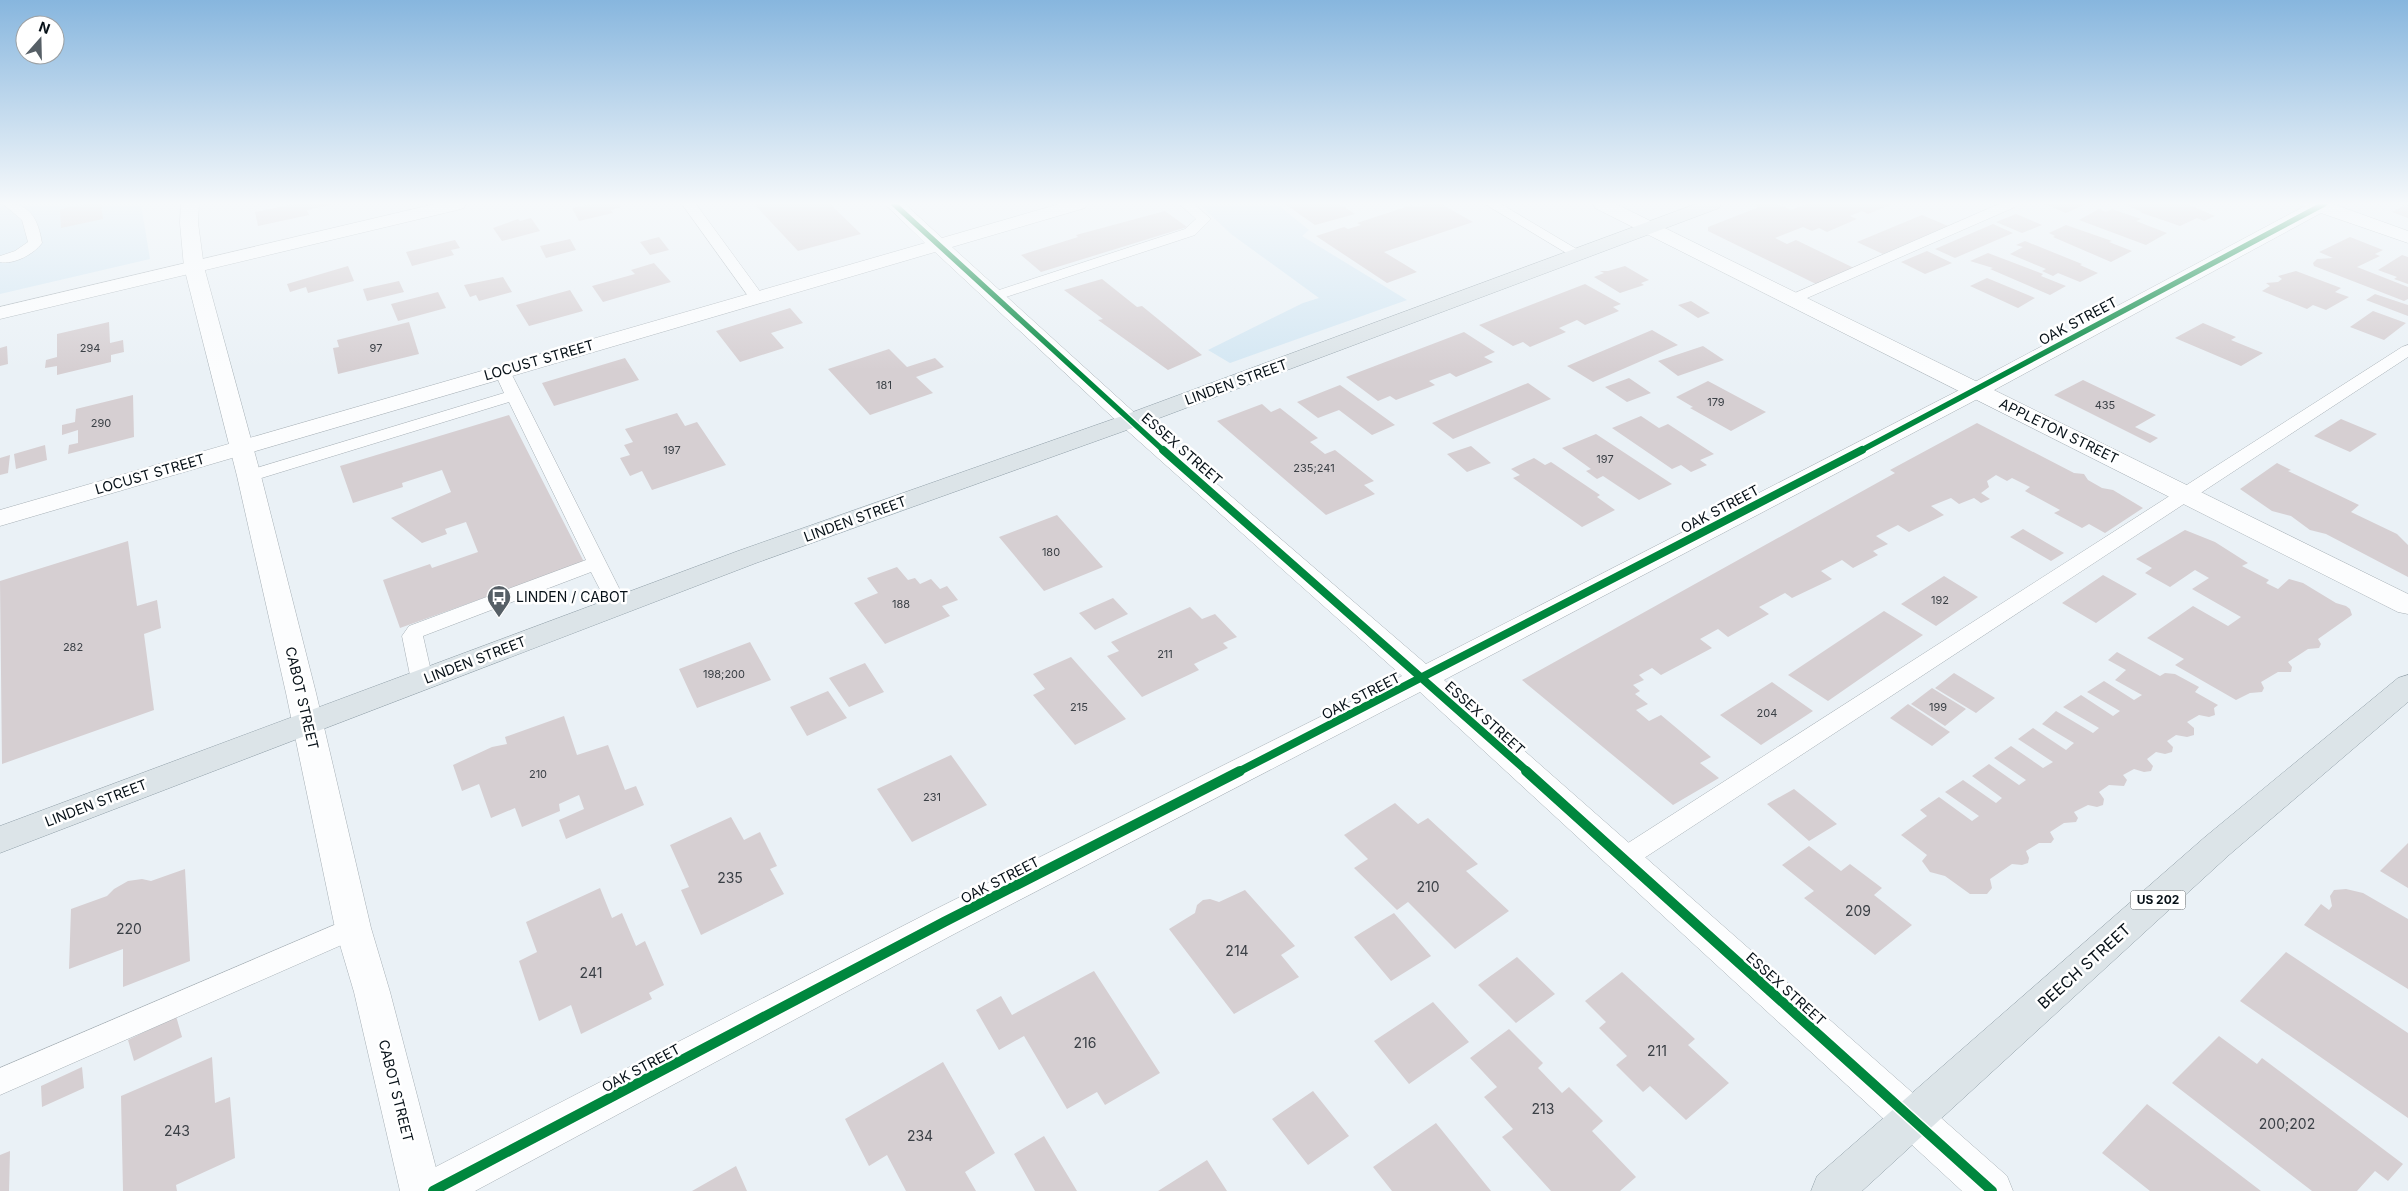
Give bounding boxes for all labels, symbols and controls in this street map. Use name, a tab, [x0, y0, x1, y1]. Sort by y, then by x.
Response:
north arrow	[15, 15, 65, 65]
text: N	[37, 18, 53, 37]
street label: OAK STREET	[2036, 293, 2120, 348]
street label: LOCUST STREET	[482, 336, 596, 383]
house number: 294	[80, 341, 100, 355]
house number: 97	[370, 341, 382, 355]
street label: LINDEN STREET	[1182, 355, 1290, 408]
house number: 181	[876, 378, 892, 392]
street label: APPLETON STREET	[1997, 394, 2122, 467]
house number: 179	[1707, 395, 1725, 409]
house number: 435	[2095, 398, 2116, 412]
street label: ESSEX STREET	[1139, 409, 1226, 488]
house number: 290	[91, 416, 111, 430]
house number: 197	[663, 443, 681, 457]
street label: LOCUST STREET	[93, 450, 207, 497]
house number: 197	[1596, 452, 1614, 466]
house number: 235;241	[1293, 461, 1335, 475]
street label: OAK STREET	[1678, 481, 1762, 536]
street label: LINDEN STREET	[801, 492, 909, 545]
house number: 180	[1042, 545, 1060, 559]
bus stop icon: LINDEN / CABOT	[486, 584, 512, 618]
place label: LINDEN / CABOT	[516, 588, 628, 605]
house number: 192	[1931, 593, 1949, 607]
house number: 188	[892, 597, 910, 611]
street label: LINDEN STREET	[421, 632, 528, 687]
house number: 282	[63, 640, 83, 654]
street label: CABOT STREET	[282, 645, 323, 751]
house number: 211	[1157, 647, 1173, 661]
house number: 198;200	[703, 667, 745, 681]
street label: OAK STREET	[1319, 668, 1403, 723]
street label: ESSEX STREET	[1442, 677, 1529, 758]
house number: 215	[1070, 700, 1088, 714]
house number: 199	[1929, 700, 1947, 714]
house number: 204	[1757, 706, 1777, 720]
house number: 210	[529, 767, 547, 781]
street label: LINDEN STREET	[42, 775, 149, 830]
house number: 231	[923, 790, 941, 804]
street label: OAK STREET	[958, 852, 1042, 907]
house number: 235	[717, 869, 743, 886]
house number: 210	[1416, 878, 1440, 895]
road number: US 202	[2130, 890, 2186, 910]
house number: 209	[1845, 902, 1871, 919]
street label: BEECH STREET	[2033, 919, 2135, 1013]
house number: 220	[116, 920, 142, 937]
house number: 214	[1225, 942, 1249, 959]
street label: ESSEX STREET	[1743, 948, 1830, 1029]
house number: 241	[580, 964, 602, 981]
house number: 216	[1074, 1034, 1096, 1051]
street label: CABOT STREET	[376, 1038, 417, 1144]
street label: OAK STREET	[599, 1040, 683, 1095]
house number: 211	[1647, 1042, 1667, 1059]
house number: 213	[1532, 1100, 1554, 1117]
house number: 200;202	[2259, 1115, 2315, 1132]
house number: 243	[164, 1122, 190, 1139]
house number: 234	[907, 1127, 933, 1144]

